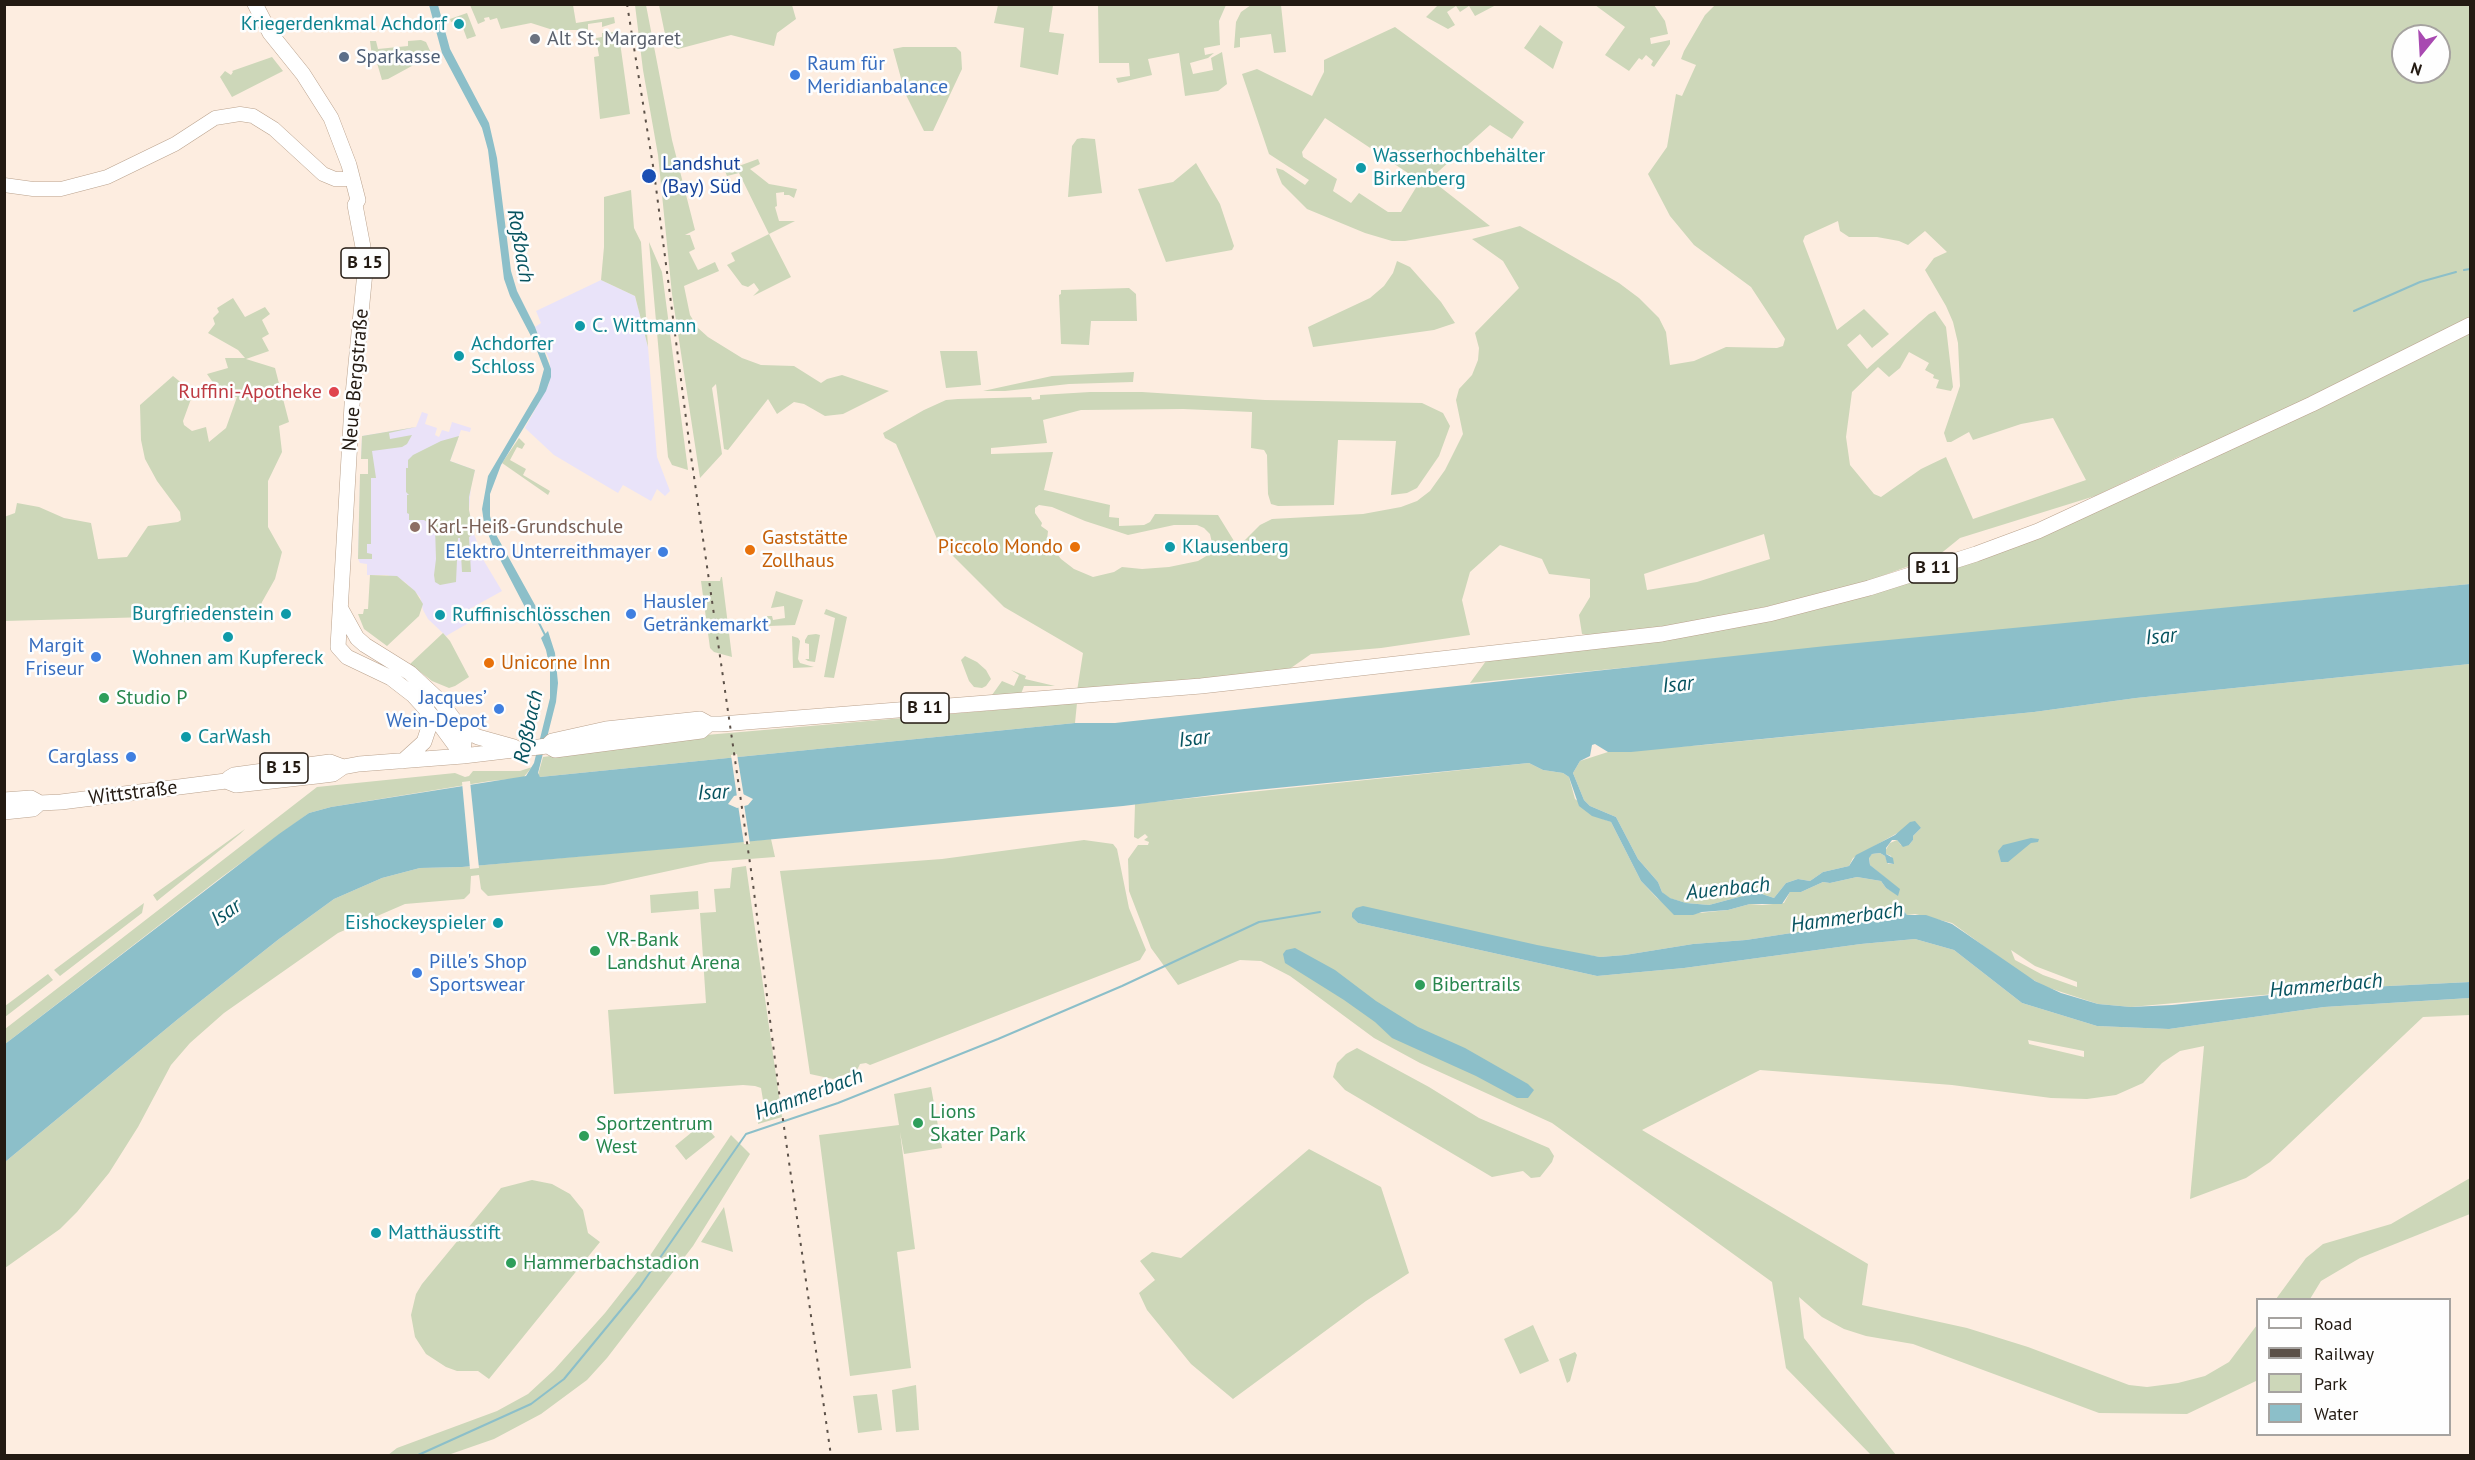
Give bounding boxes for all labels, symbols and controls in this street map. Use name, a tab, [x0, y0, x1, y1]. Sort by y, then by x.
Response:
place label: Kriegerdenkmal Achdorf	[241, 12, 447, 36]
marker: Kriegerdenkmal Achdorf	[452, 17, 466, 31]
north arrow	[2391, 24, 2451, 84]
place label: Alt St. Margaret	[547, 27, 681, 51]
marker: Alt St. Margaret	[528, 32, 542, 46]
place label: Sparkasse	[356, 45, 441, 69]
marker: Sparkasse	[337, 50, 351, 64]
place label: Raum für Meridianbalance	[807, 52, 948, 99]
text: N	[2408, 58, 2424, 80]
marker: Raum für Meridianbalance	[788, 68, 802, 82]
place label: Wasserhochbehälter Birkenberg	[1373, 144, 1545, 191]
place label: Landshut (Bay) Süd	[662, 152, 742, 199]
marker: Wasserhochbehälter Birkenberg	[1354, 161, 1368, 175]
marker: Landshut (Bay) Süd	[640, 167, 658, 185]
water label: Roßbach	[501, 207, 539, 285]
road number: B 15	[341, 248, 389, 278]
street label: Neue Bergstraße	[338, 308, 374, 452]
place label: C. Wittmann	[592, 314, 697, 338]
marker: C. Wittmann	[573, 319, 587, 333]
place label: Achdorfer Schloss	[471, 332, 554, 379]
marker: Achdorfer Schloss	[452, 349, 466, 363]
place label: Ruffini-Apotheke	[178, 380, 322, 404]
marker: Ruffini-Apotheke	[327, 385, 341, 399]
place label: Karl-Heiß-Grundschule	[427, 515, 623, 539]
marker: Karl-Heiß-Grundschule	[408, 520, 422, 534]
place label: Gaststätte Zollhaus	[762, 526, 848, 573]
place label: Piccolo Mondo	[938, 535, 1063, 559]
place label: Klausenberg	[1182, 535, 1289, 559]
place label: Elektro Unterreithmayer	[445, 540, 651, 564]
marker: Piccolo Mondo	[1068, 540, 1082, 554]
marker: Klausenberg	[1163, 540, 1177, 554]
marker: Gaststätte Zollhaus	[743, 543, 757, 557]
marker: Elektro Unterreithmayer	[656, 545, 670, 559]
road number: B 11	[1909, 553, 1957, 583]
place label: Hausler Getränkemarkt	[643, 590, 769, 637]
place label: Burgfriedenstein	[132, 602, 274, 626]
place label: Ruffinischlösschen	[452, 603, 611, 627]
marker: Burgfriedenstein	[279, 607, 293, 621]
marker: Hausler Getränkemarkt	[624, 607, 638, 621]
marker: Ruffinischlösschen	[433, 608, 447, 622]
water label: Isar	[2144, 623, 2178, 651]
marker: Wohnen am Kupfereck	[221, 630, 235, 644]
place label: Margit Friseur	[25, 634, 84, 681]
place label: Wohnen am Kupfereck	[133, 646, 323, 670]
marker: Margit Friseur	[89, 650, 103, 664]
place label: Unicorne Inn	[501, 651, 611, 675]
marker: Unicorne Inn	[482, 656, 496, 670]
water label: Isar	[1661, 671, 1695, 699]
place label: Studio P	[116, 686, 188, 710]
place label: Jacques’ Wein-Depot	[386, 686, 487, 733]
water label: Roßbach	[509, 688, 549, 766]
marker: Studio P	[97, 691, 111, 705]
road number: B 11	[901, 693, 949, 723]
marker: Jacques’ Wein-Depot	[492, 702, 506, 716]
place label: CarWash	[198, 725, 271, 749]
water label: Isar	[1177, 725, 1211, 753]
marker: CarWash	[179, 730, 193, 744]
place label: Carglass	[48, 745, 119, 769]
marker: Carglass	[124, 750, 138, 764]
road number: B 15	[260, 753, 308, 783]
street label: Wittstraße	[87, 776, 179, 810]
water label: Isar	[697, 780, 729, 806]
water label: Auenbach	[1685, 872, 1771, 906]
water label: Isar	[206, 894, 246, 932]
water label: Hammerbach	[1789, 898, 1905, 938]
place label: Eishockeyspieler	[345, 911, 486, 935]
marker: Eishockeyspieler	[491, 916, 505, 930]
place label: VR-Bank Landshut Arena	[607, 928, 740, 975]
marker: VR-Bank Landshut Arena	[588, 944, 602, 958]
place label: Pille's Shop Sportswear	[429, 950, 527, 997]
marker: Pille's Shop Sportswear	[410, 966, 424, 980]
water label: Hammerbach	[2268, 969, 2384, 1003]
place label: Bibertrails	[1432, 973, 1521, 997]
marker: Bibertrails	[1413, 978, 1427, 992]
water label: Hammerbach	[751, 1064, 867, 1126]
place label: Lions Skater Park	[930, 1100, 1026, 1147]
place label: Sportzentrum West	[596, 1112, 713, 1159]
marker: Lions Skater Park	[911, 1116, 925, 1130]
marker: Sportzentrum West	[577, 1129, 591, 1143]
place label: Matthäusstift	[388, 1221, 501, 1245]
marker: Matthäusstift	[369, 1226, 383, 1240]
place label: Hammerbachstadion	[523, 1251, 699, 1275]
marker: Hammerbachstadion	[504, 1256, 518, 1270]
legend	[2256, 1298, 2451, 1436]
text: Road	[2314, 1312, 2352, 1335]
text: Railway	[2314, 1342, 2374, 1365]
text: Park	[2314, 1372, 2347, 1395]
text: Water	[2314, 1402, 2358, 1425]

